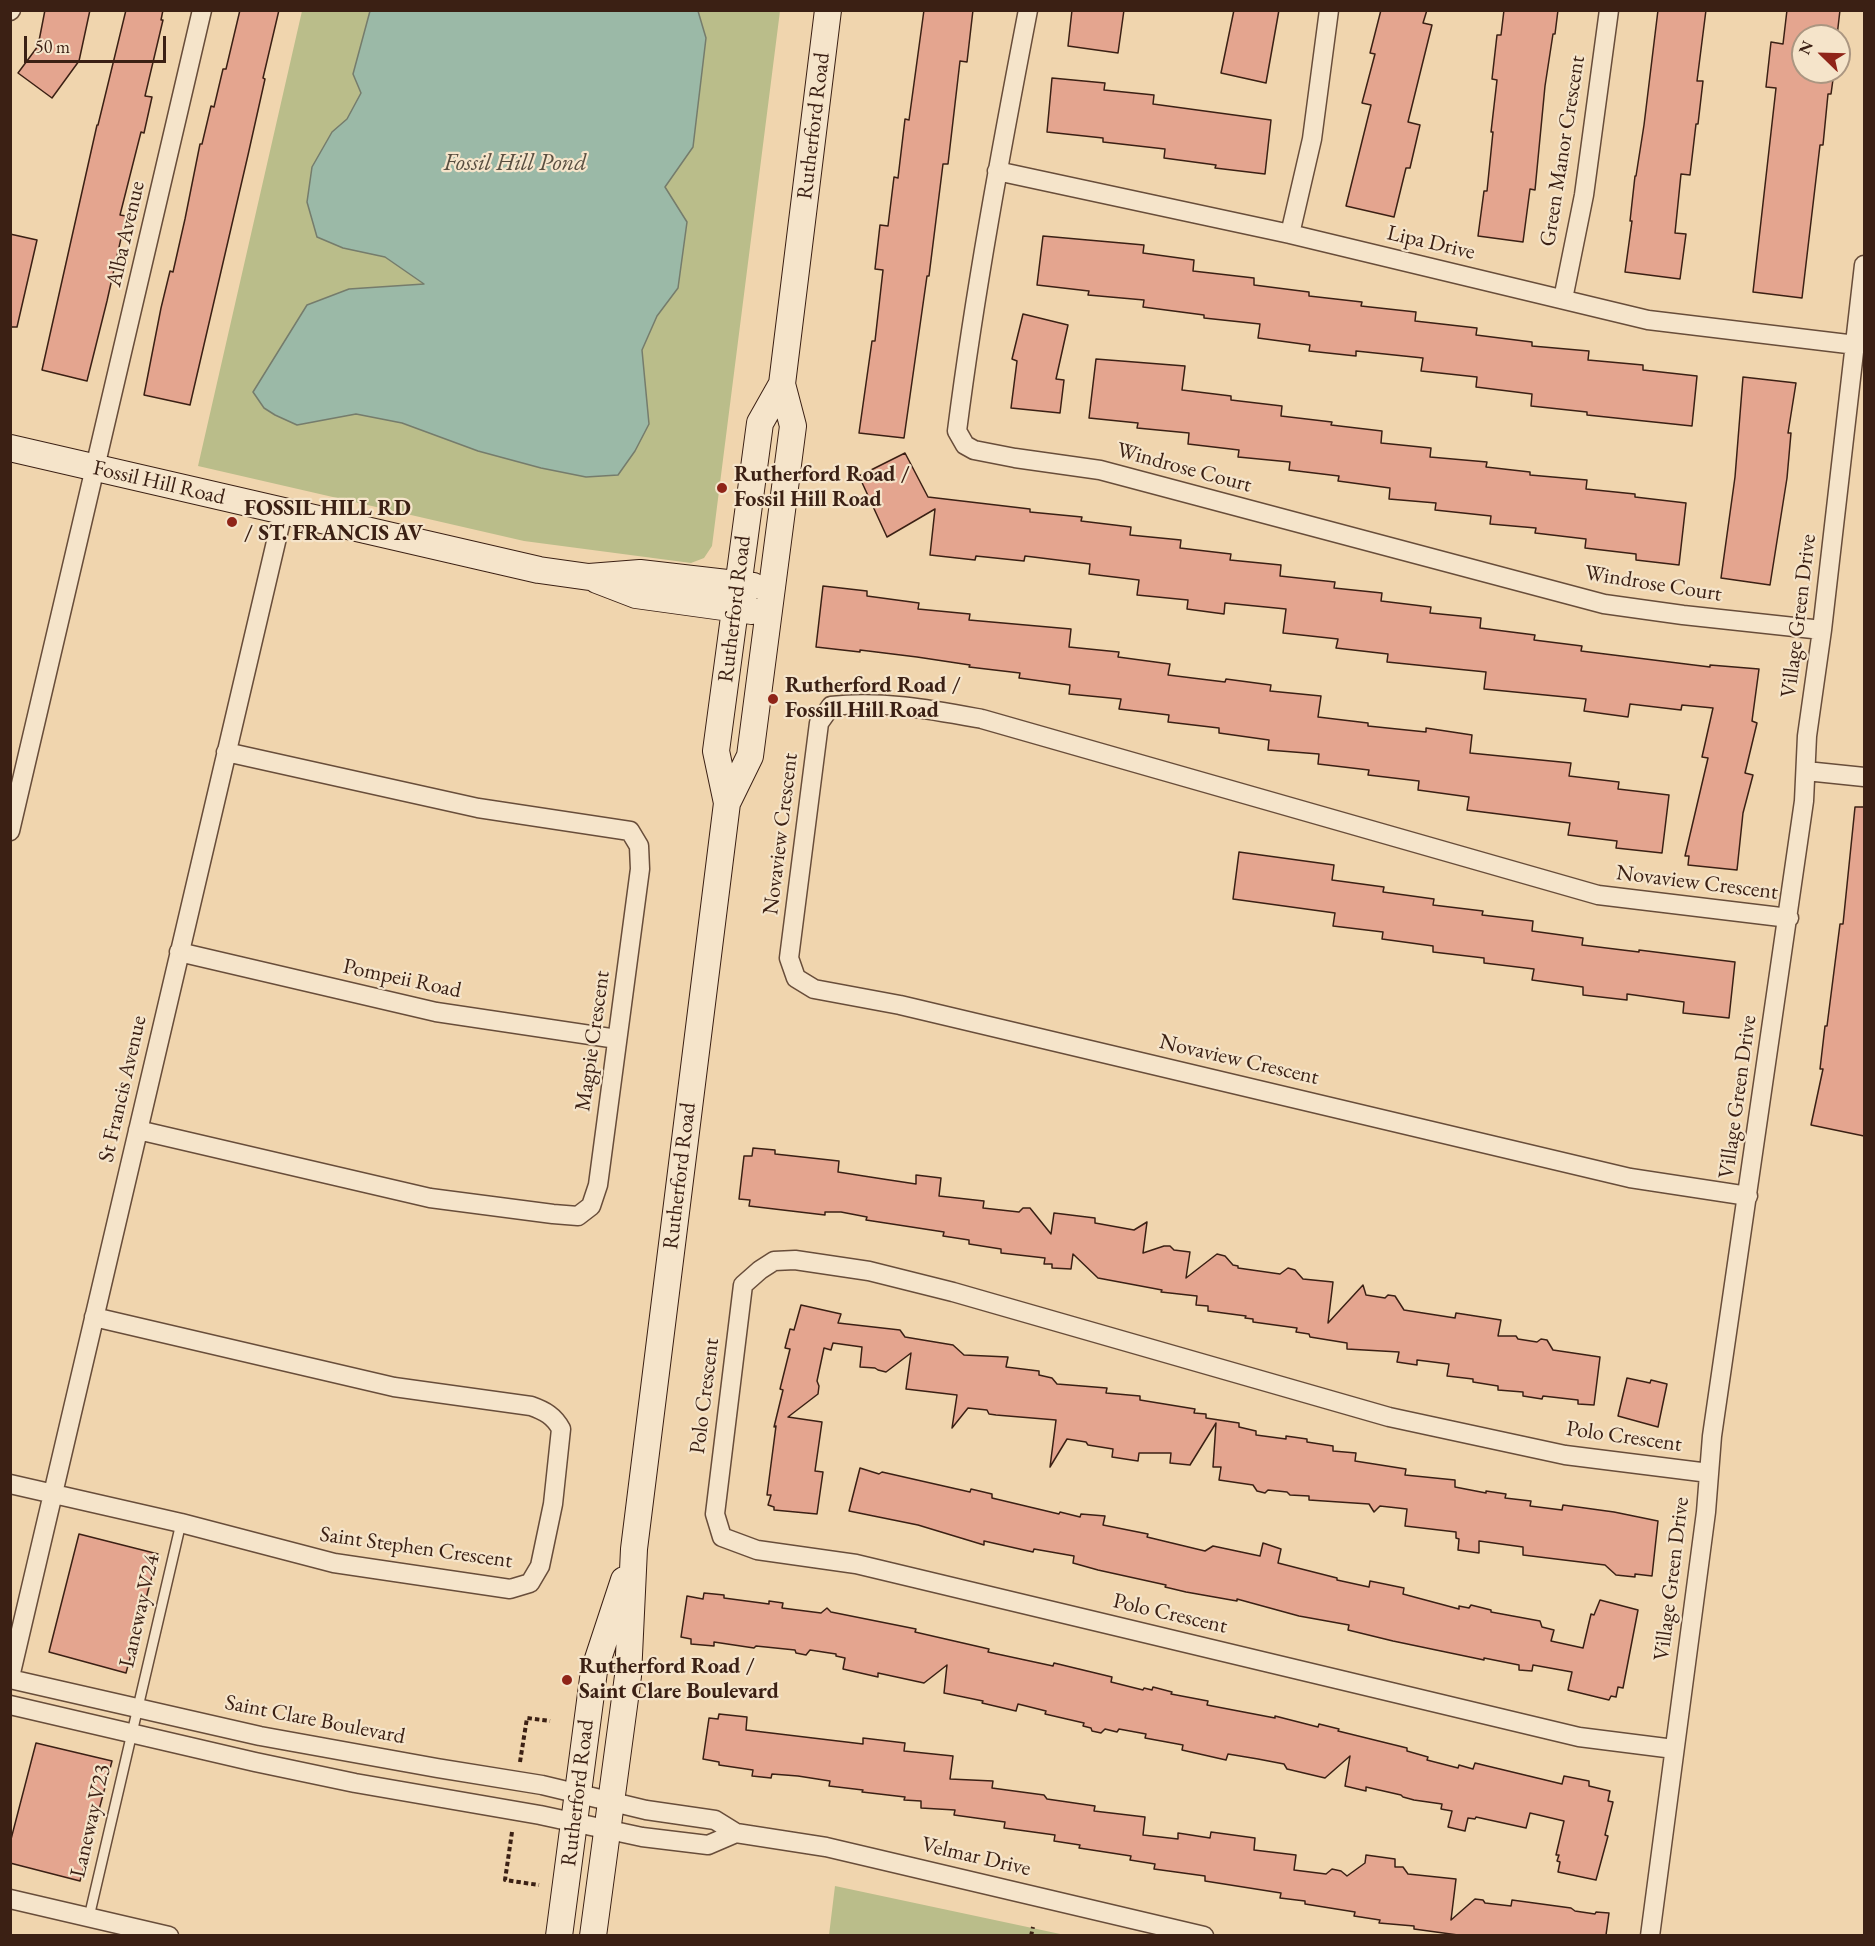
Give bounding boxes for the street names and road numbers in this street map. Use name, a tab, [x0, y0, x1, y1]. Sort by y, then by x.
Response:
street label: Rutherford Road	[792, 51, 836, 201]
street label: Green Manor Crescent	[1535, 54, 1591, 248]
street label: Alba Avenue	[101, 179, 151, 289]
street label: Lipa Drive	[1384, 220, 1478, 266]
street label: Windrose Court	[1114, 437, 1254, 499]
street label: Fossil Hill Road	[90, 455, 228, 511]
street label: Village Green Drive	[1776, 533, 1822, 699]
street label: Rutherford Road	[713, 534, 757, 684]
street label: Windrose Court	[1583, 560, 1723, 608]
street label: Novaview Crescent	[758, 752, 804, 916]
street label: Novaview Crescent	[1615, 860, 1779, 906]
street label: Pompeii Road	[340, 954, 464, 1004]
street label: Magpie Crescent	[570, 969, 616, 1113]
street label: St Francis Avenue	[93, 1013, 153, 1165]
street label: Village Green Drive	[1713, 1013, 1763, 1181]
street label: Novaview Crescent	[1157, 1029, 1321, 1091]
street label: Rutherford Road	[658, 1101, 702, 1251]
street label: Polo Crescent	[685, 1337, 725, 1455]
street label: Polo Crescent	[1565, 1416, 1683, 1458]
street label: Village Green Drive	[1649, 1496, 1695, 1662]
street label: Saint Stephen Crescent	[318, 1521, 514, 1575]
street label: Laneway V24	[114, 1552, 166, 1670]
street label: Polo Crescent	[1110, 1588, 1230, 1640]
street label: Saint Clare Boulevard	[223, 1690, 407, 1750]
street label: Rutherford Road	[556, 1718, 600, 1868]
street label: Laneway V23	[65, 1762, 117, 1880]
street label: Velmar Drive	[919, 1832, 1033, 1882]

